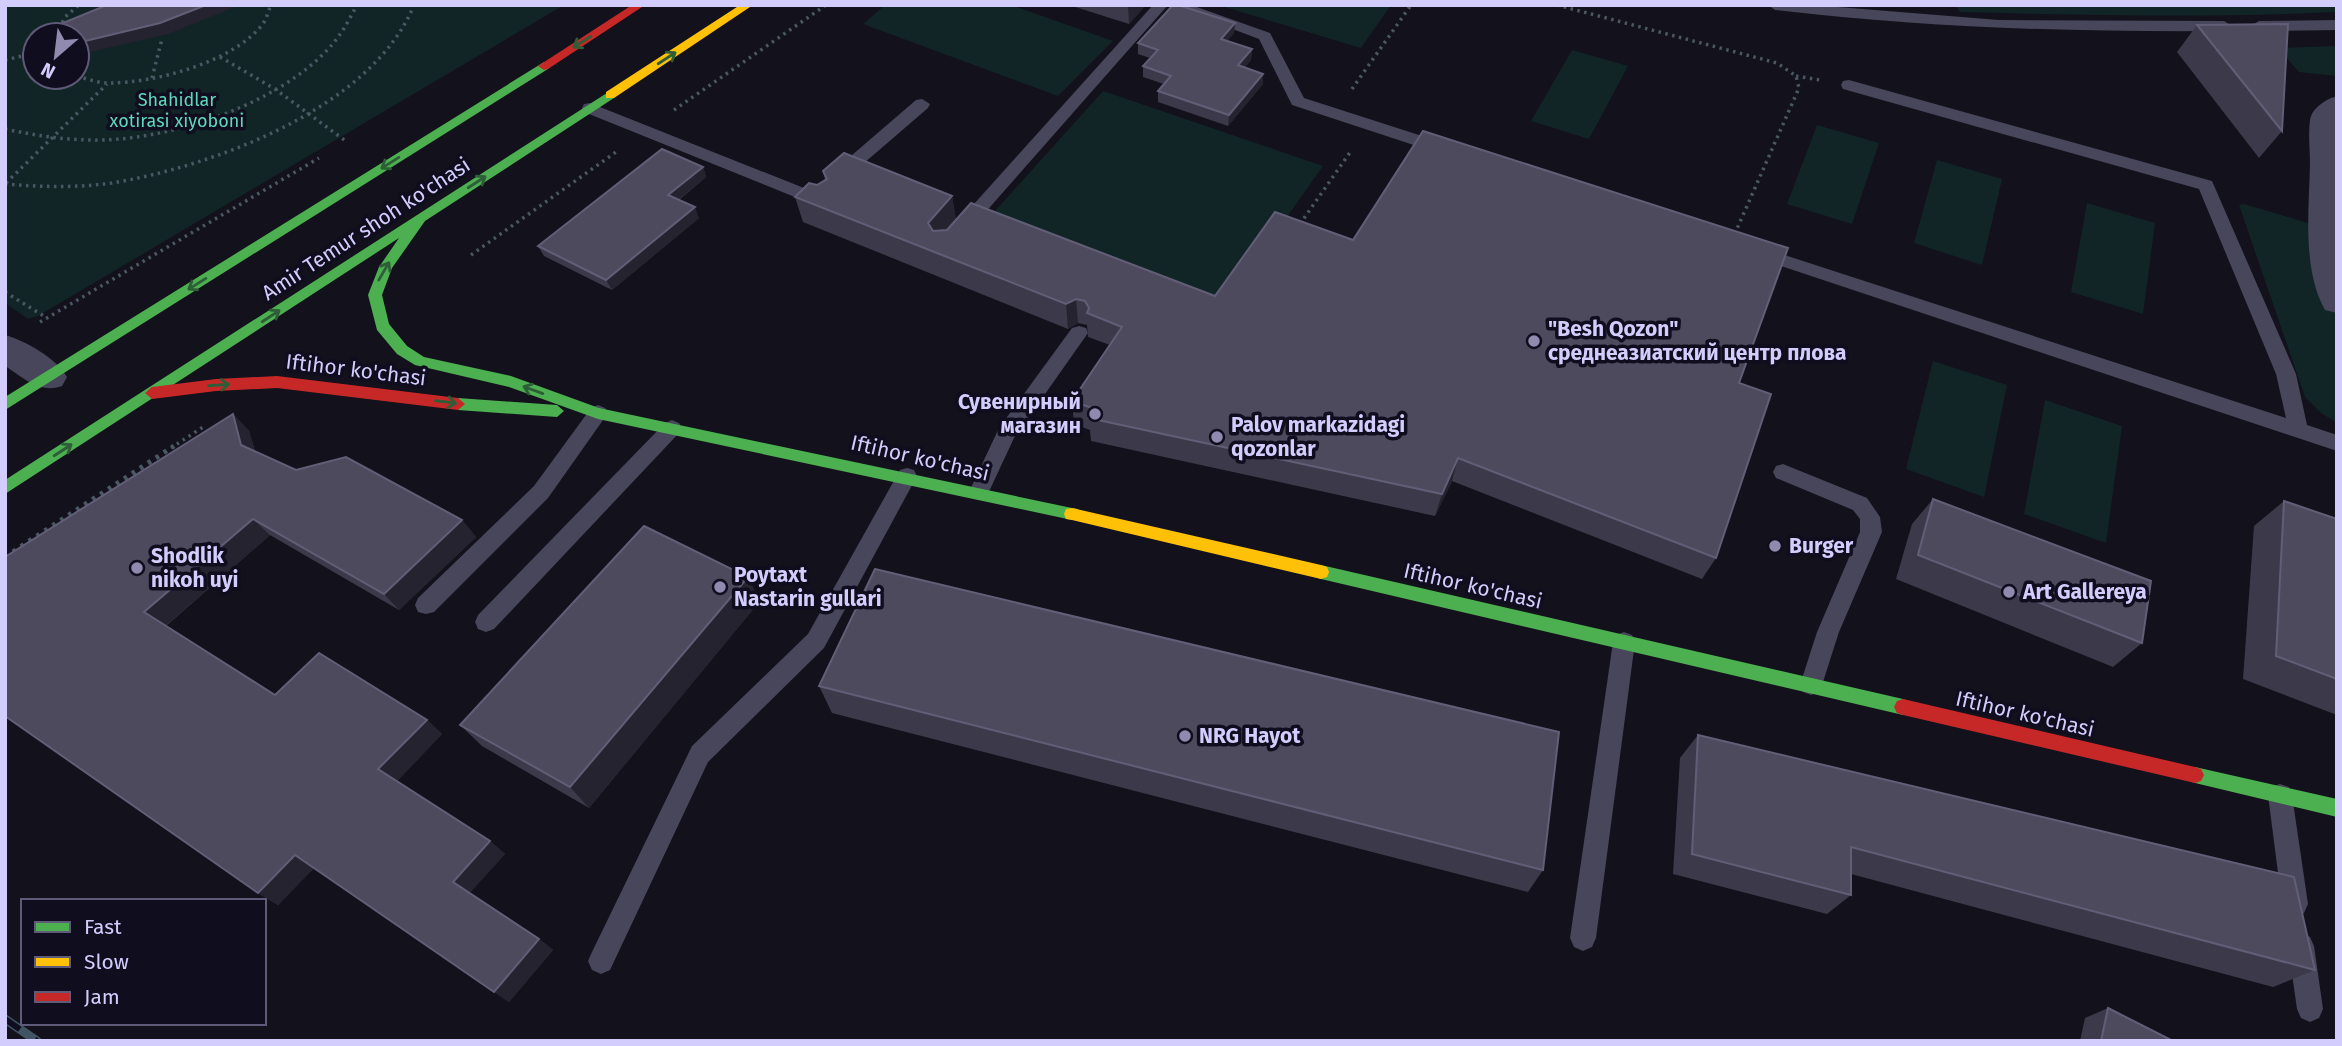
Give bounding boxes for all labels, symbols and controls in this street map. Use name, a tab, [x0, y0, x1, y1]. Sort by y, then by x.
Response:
north arrow	[21, 21, 91, 91]
one-way arrow	[573, 35, 593, 49]
one-way arrow	[657, 50, 677, 64]
text: N	[37, 57, 59, 84]
park label: Shahidlar xotirasi xiyoboni	[110, 89, 244, 132]
street label: Amir Temur shoh ko'chasi	[257, 152, 475, 306]
one-way arrow	[380, 156, 400, 170]
one-way arrow	[467, 175, 486, 189]
one-way arrow	[377, 262, 391, 282]
one-way arrow	[188, 276, 207, 291]
one-way arrow	[260, 309, 280, 323]
place label: "Besh Qozon" среднеазиатский центр плова	[1548, 316, 1847, 366]
marker: "Besh Qozon" среднеазиатский центр плова	[1526, 333, 1542, 349]
street label: Iftihor ko'chasi	[284, 348, 428, 392]
one-way arrow	[208, 378, 230, 391]
one-way arrow	[523, 383, 545, 395]
place label: Сувенирный магазин	[958, 389, 1081, 439]
one-way arrow	[434, 396, 457, 409]
marker: Сувенирный магазин	[1087, 406, 1103, 422]
place label: Palov markazidagi qozonlar	[1231, 412, 1405, 462]
street label: Iftihor ko'chasi	[848, 429, 992, 487]
marker: Palov markazidagi qozonlar	[1209, 429, 1225, 445]
one-way arrow	[52, 443, 72, 457]
place label: Burger	[1789, 533, 1854, 559]
marker: Burger	[1767, 538, 1783, 554]
place label: Shodlik nikoh uyi	[151, 543, 239, 593]
street label: Iftihor ko'chasi	[1401, 557, 1545, 615]
marker: Shodlik nikoh uyi	[129, 560, 145, 576]
place label: Poytaxt Nastarin gullari	[734, 562, 882, 612]
marker: Poytaxt Nastarin gullari	[712, 579, 728, 595]
place label: Art Gallereya	[2022, 579, 2147, 605]
marker: Art Gallereya	[2001, 584, 2017, 600]
street label: Iftihor ko'chasi	[1953, 685, 2097, 743]
place label: NRG Hayot	[1199, 723, 1301, 749]
marker: NRG Hayot	[1177, 728, 1193, 744]
legend	[21, 899, 266, 1025]
text: Fast	[84, 914, 122, 940]
text: Slow	[84, 949, 129, 975]
text: Jam	[84, 984, 120, 1010]

